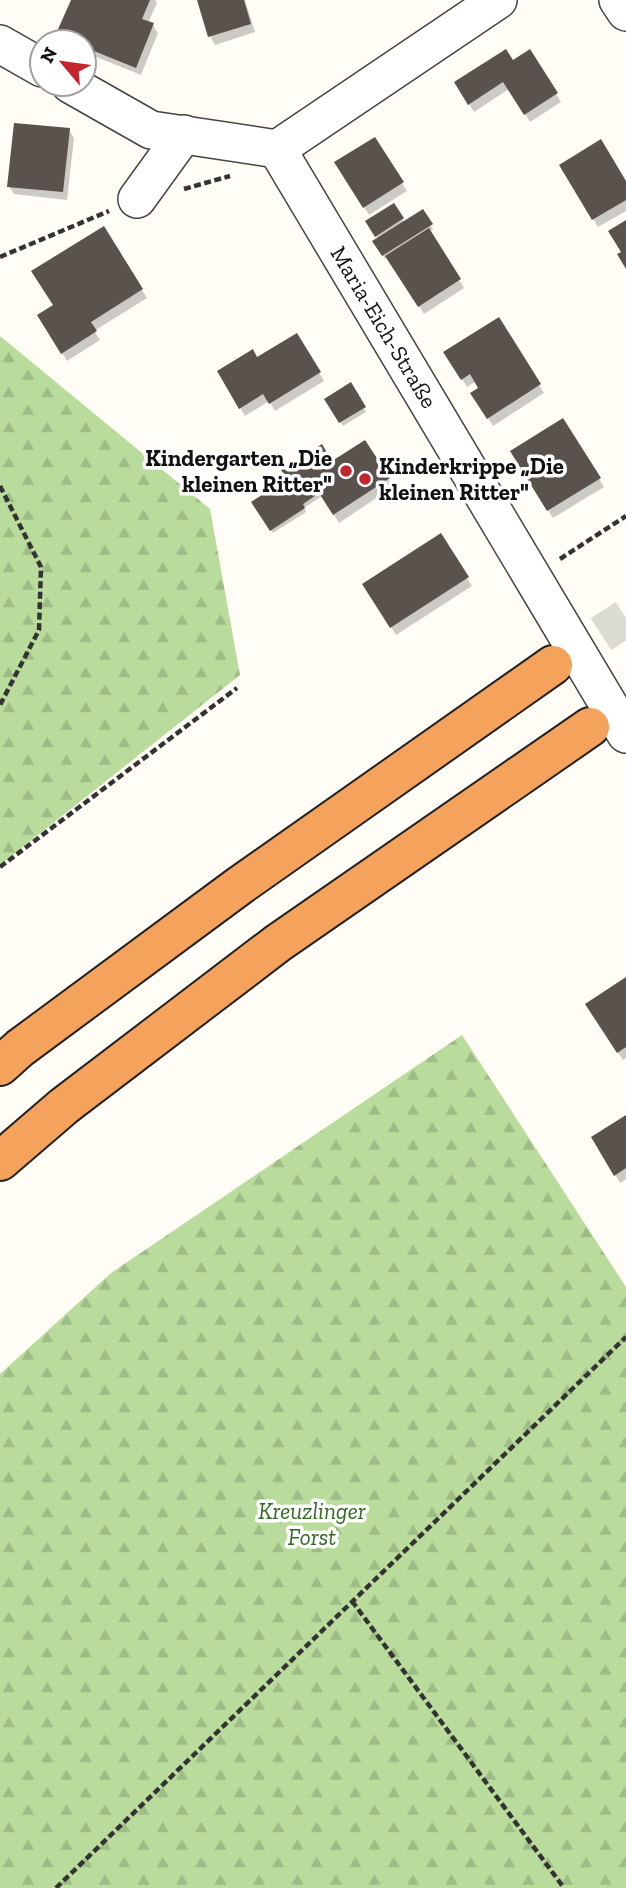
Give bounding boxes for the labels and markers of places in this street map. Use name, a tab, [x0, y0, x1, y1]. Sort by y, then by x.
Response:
place label: Kindergarten „Die kleinen Ritter"	[145, 444, 332, 498]
place label: Kinderkrippe „Die kleinen Ritter"	[379, 452, 564, 506]
marker: Kindergarten „Die kleinen Ritter"	[338, 463, 354, 479]
marker: Kinderkrippe „Die kleinen Ritter"	[357, 471, 373, 487]

